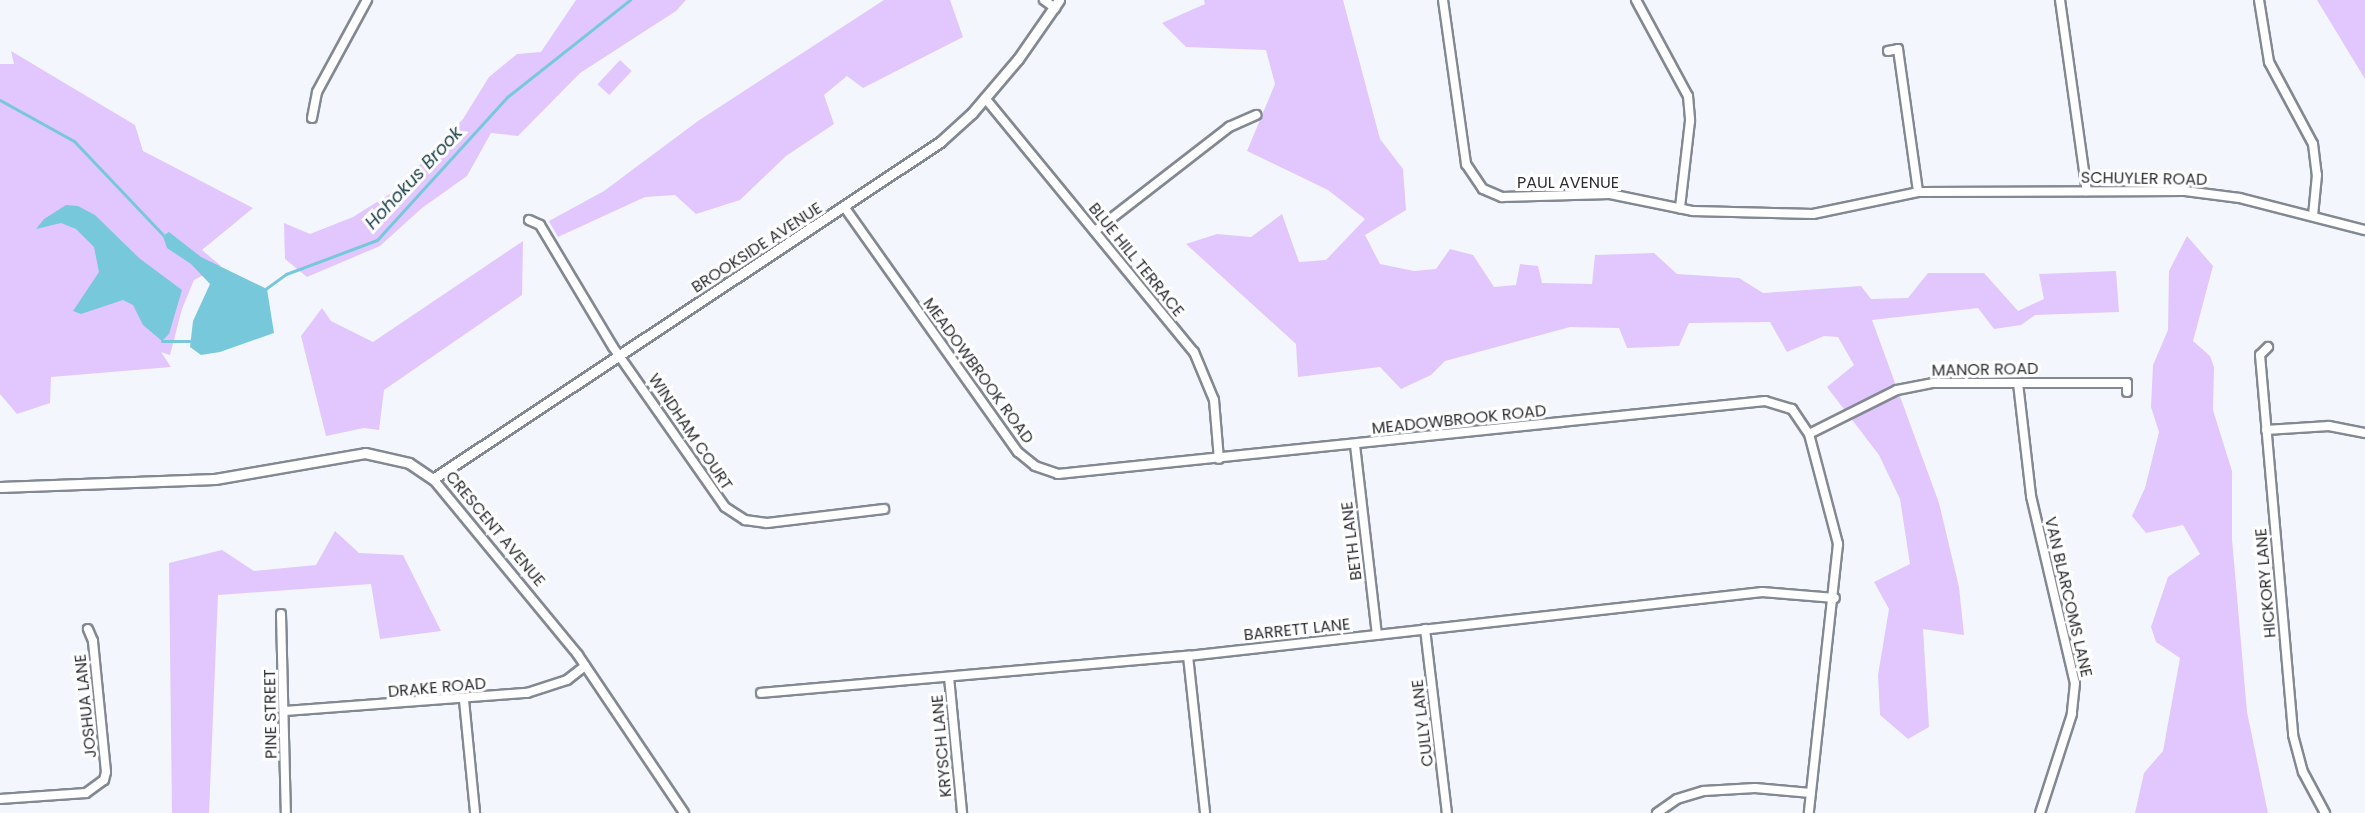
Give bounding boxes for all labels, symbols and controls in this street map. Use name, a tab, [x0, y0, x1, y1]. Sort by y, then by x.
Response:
water label: Hohokus Brook	[361, 122, 467, 234]
street label: SCHUYLER ROAD	[2081, 168, 2207, 190]
street label: PAUL AVENUE	[1517, 173, 1619, 193]
street label: BROOKSIDE AVENUE	[688, 199, 826, 297]
street label: BLUE HILL TERRACE	[1084, 199, 1188, 321]
street label: MEADOWBROOK ROAD	[919, 294, 1037, 448]
street label: MANOR ROAD	[1931, 359, 2039, 381]
street label: WINDHAM COURT	[644, 370, 736, 494]
street label: MEADOWBROOK ROAD	[1371, 401, 1547, 439]
street label: CRESCENT AVENUE	[441, 467, 549, 591]
street label: BETH LANE	[1338, 501, 1366, 581]
street label: VAN BLARCOMS LANE	[2040, 515, 2096, 679]
street label: HICKORY LANE	[2252, 527, 2280, 639]
street label: BARRETT LANE	[1243, 615, 1351, 645]
street label: JOSHUA LANE	[71, 653, 101, 759]
street label: PINE STREET	[261, 669, 281, 759]
street label: DRAKE ROAD	[387, 674, 487, 702]
street label: CULLY LANE	[1408, 678, 1438, 768]
street label: KRYSCH LANE	[928, 694, 956, 798]

